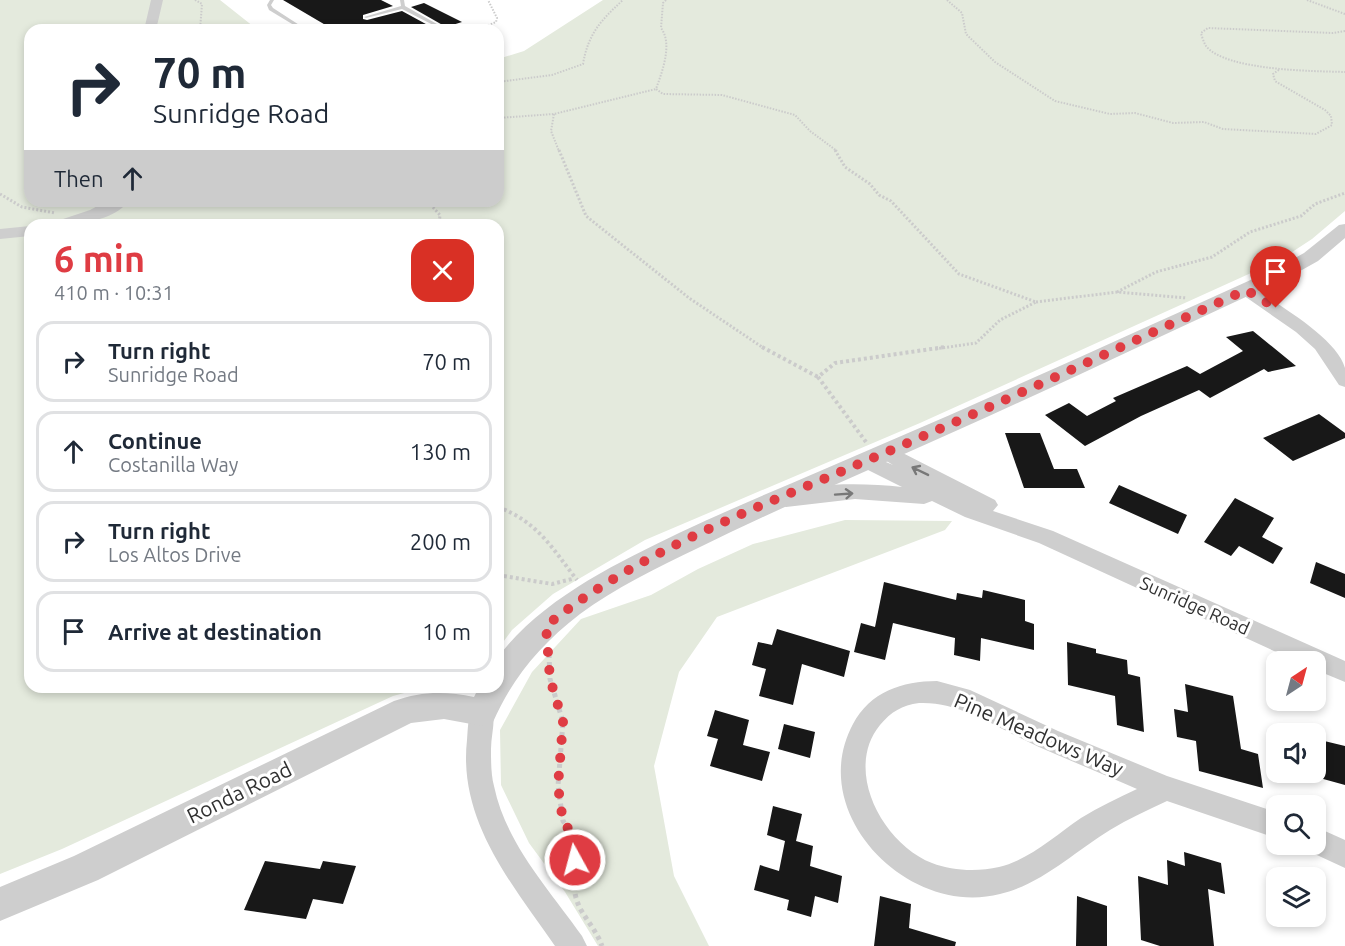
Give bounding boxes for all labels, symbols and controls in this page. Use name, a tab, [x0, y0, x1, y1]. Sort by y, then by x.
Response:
icon: right	[54, 48, 132, 126]
text: 70 m	[153, 49, 247, 96]
text: Sunridge Road	[153, 98, 329, 128]
icon: ahead	[116, 162, 149, 195]
text: Then	[54, 166, 104, 191]
text: 6 min	[54, 238, 145, 279]
button: close	[411, 239, 474, 302]
pin	[1250, 246, 1301, 308]
icon: arrive	[1259, 255, 1292, 288]
text: 410 m · 10:31	[54, 281, 174, 304]
text: Turn right	[108, 338, 210, 363]
icon: right	[57, 345, 90, 378]
text: 70 m	[422, 349, 471, 374]
text: Sunridge Road	[108, 363, 239, 386]
text: Continue	[108, 428, 202, 453]
icon: ahead	[57, 435, 90, 468]
text: 130 m	[410, 439, 471, 464]
text: Costanilla Way	[108, 453, 238, 476]
one-way arrow	[911, 465, 929, 476]
one-way arrow	[834, 488, 854, 499]
text: Turn right	[108, 518, 210, 543]
icon: right	[57, 525, 90, 558]
text: 200 m	[410, 529, 471, 554]
text: Los Altos Drive	[108, 543, 241, 566]
street label: Sunridge Road	[1137, 572, 1253, 638]
icon: arrive	[57, 615, 90, 648]
text: Arrive at destination	[108, 619, 322, 644]
text: 10 m	[422, 619, 471, 644]
north arrow	[1266, 651, 1326, 711]
map controls	[1266, 651, 1326, 927]
street label: Pine Meadows Way	[951, 688, 1127, 780]
button: sound	[1266, 723, 1326, 783]
street label: Ronda Road	[183, 756, 295, 828]
button: search	[1266, 795, 1326, 855]
position arrow	[543, 828, 607, 892]
button: layers	[1266, 867, 1326, 927]

